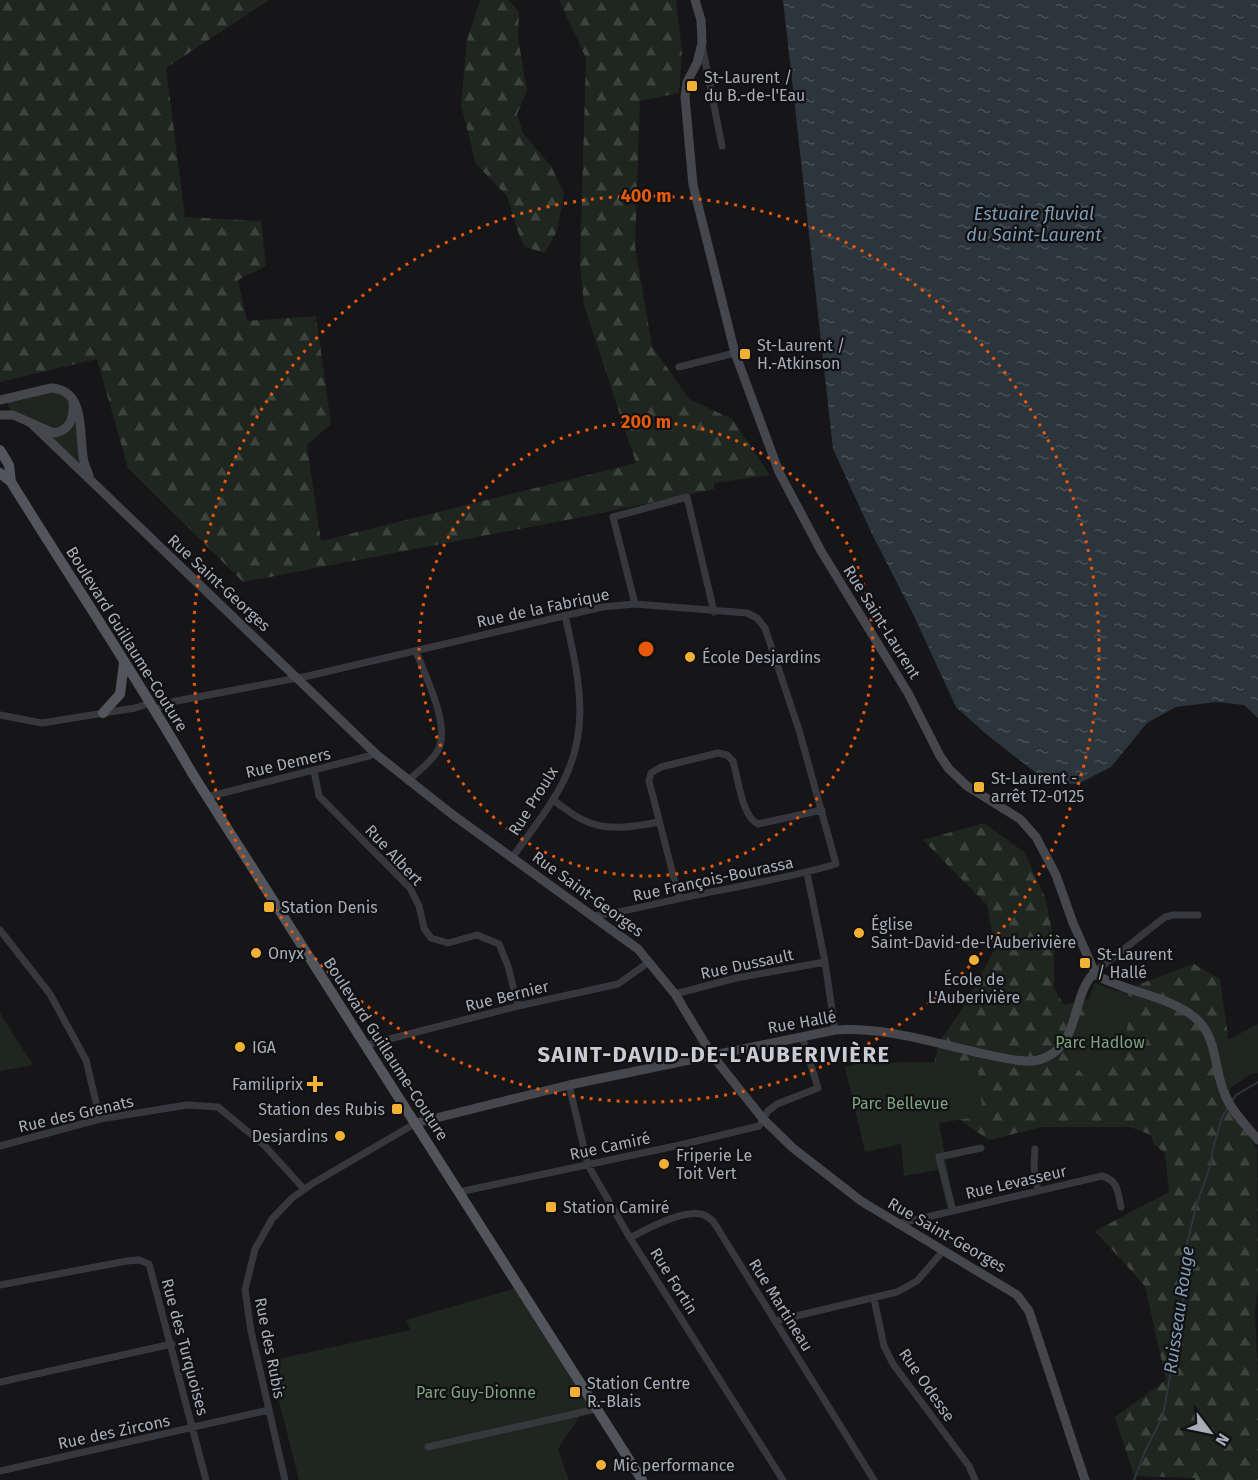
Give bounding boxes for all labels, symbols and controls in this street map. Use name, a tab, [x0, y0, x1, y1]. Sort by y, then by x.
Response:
place label: St-Laurent / du B.-de-l'Eau	[704, 68, 805, 105]
marker: St-Laurent / du B.-de-l'Eau	[685, 79, 699, 93]
text: 400 m	[621, 185, 671, 207]
water label: Estuaire fluvial du Saint-Laurent	[966, 203, 1102, 246]
place label: St-Laurent / H.-Atkinson	[757, 336, 845, 373]
marker: St-Laurent / H.-Atkinson	[738, 347, 752, 361]
text: 200 m	[621, 411, 671, 433]
street label: Rue Saint-Georges	[164, 531, 274, 635]
street label: Boulevard Guillaume-Couture	[62, 543, 192, 735]
street label: Rue Saint-Laurent	[839, 562, 925, 682]
street label: Rue de la Fabrique	[475, 585, 611, 631]
centre of rings	[636, 639, 656, 659]
place label: École Desjardins	[702, 647, 821, 667]
marker: École Desjardins	[683, 650, 697, 664]
street label: Rue Demers	[244, 744, 332, 782]
street label: Rue Proulx	[504, 763, 562, 839]
place label: St-Laurent - arrêt T2-0125	[991, 769, 1084, 806]
marker: St-Laurent - arrêt T2-0125	[972, 780, 986, 794]
street label: Rue Albert	[361, 821, 427, 889]
street label: Rue Saint-Georges	[529, 847, 647, 941]
street label: Rue François-Bourassa	[631, 853, 795, 906]
place label: Station Denis	[281, 898, 378, 917]
marker: Station Denis	[262, 900, 276, 914]
place label: Église Saint-David-de-l’Auberivière	[871, 914, 1076, 952]
marker: Église Saint-David-de-l’Auberivière	[852, 926, 866, 940]
place label: Onyx	[268, 944, 304, 963]
street label: Rue Dussault	[699, 945, 795, 983]
place label: St-Laurent / Hallé	[1097, 945, 1173, 982]
marker: Onyx	[249, 946, 263, 960]
marker: École de L'Auberivière	[967, 953, 981, 967]
street label: Boulevard Guillaume-Couture	[320, 954, 452, 1144]
marker: St-Laurent / Hallé	[1078, 956, 1092, 970]
place label: École de L'Auberivière	[928, 969, 1020, 1007]
street label: Rue Bernier	[463, 976, 552, 1016]
street label: Rue Hallé	[766, 1007, 838, 1037]
park label: Parc Hadlow	[1055, 1033, 1145, 1052]
place label: IGA	[252, 1038, 277, 1057]
marker: IGA	[233, 1040, 247, 1054]
district label: SAINT-DAVID-DE-L'AUBERIVIÈRE	[537, 1041, 891, 1068]
place label: Familiprix	[232, 1075, 303, 1094]
marker: Familiprix	[308, 1077, 322, 1091]
street label: Rue des Grenats	[16, 1091, 136, 1137]
park label: Parc Bellevue	[851, 1094, 949, 1113]
place label: Station des Rubis	[258, 1100, 385, 1119]
marker: Station des Rubis	[390, 1102, 404, 1116]
place label: Desjardins	[252, 1127, 328, 1146]
street label: Rue Camiré	[568, 1128, 652, 1164]
marker: Desjardins	[333, 1129, 347, 1143]
place label: Friperie Le Toit Vert	[676, 1146, 752, 1183]
marker: Friperie Le Toit Vert	[657, 1157, 671, 1171]
street label: Rue Levasseur	[964, 1161, 1069, 1203]
street label: Rue Saint-Georges	[885, 1193, 1009, 1277]
place label: Station Camiré	[563, 1198, 669, 1217]
marker: Station Camiré	[544, 1200, 558, 1214]
street label: Rue Fortin	[646, 1244, 702, 1318]
water label: Ruisseau Rouge	[1159, 1245, 1199, 1375]
street label: Rue Martineau	[745, 1255, 817, 1355]
street label: Rue des Turquoises	[158, 1276, 212, 1418]
street label: Rue des Rubis	[251, 1296, 289, 1400]
street label: Rue Odesse	[895, 1345, 959, 1425]
place label: Station Centre R.-Blais	[587, 1374, 690, 1411]
park label: Parc Guy-Dionne	[416, 1383, 536, 1402]
marker: Station Centre R.-Blais	[568, 1385, 582, 1399]
north arrow	[1180, 1402, 1240, 1462]
street label: Rue des Zircons	[56, 1411, 172, 1453]
text: N	[1211, 1430, 1233, 1449]
place label: Mic performance	[613, 1456, 735, 1475]
marker: Mic performance	[594, 1458, 608, 1472]

